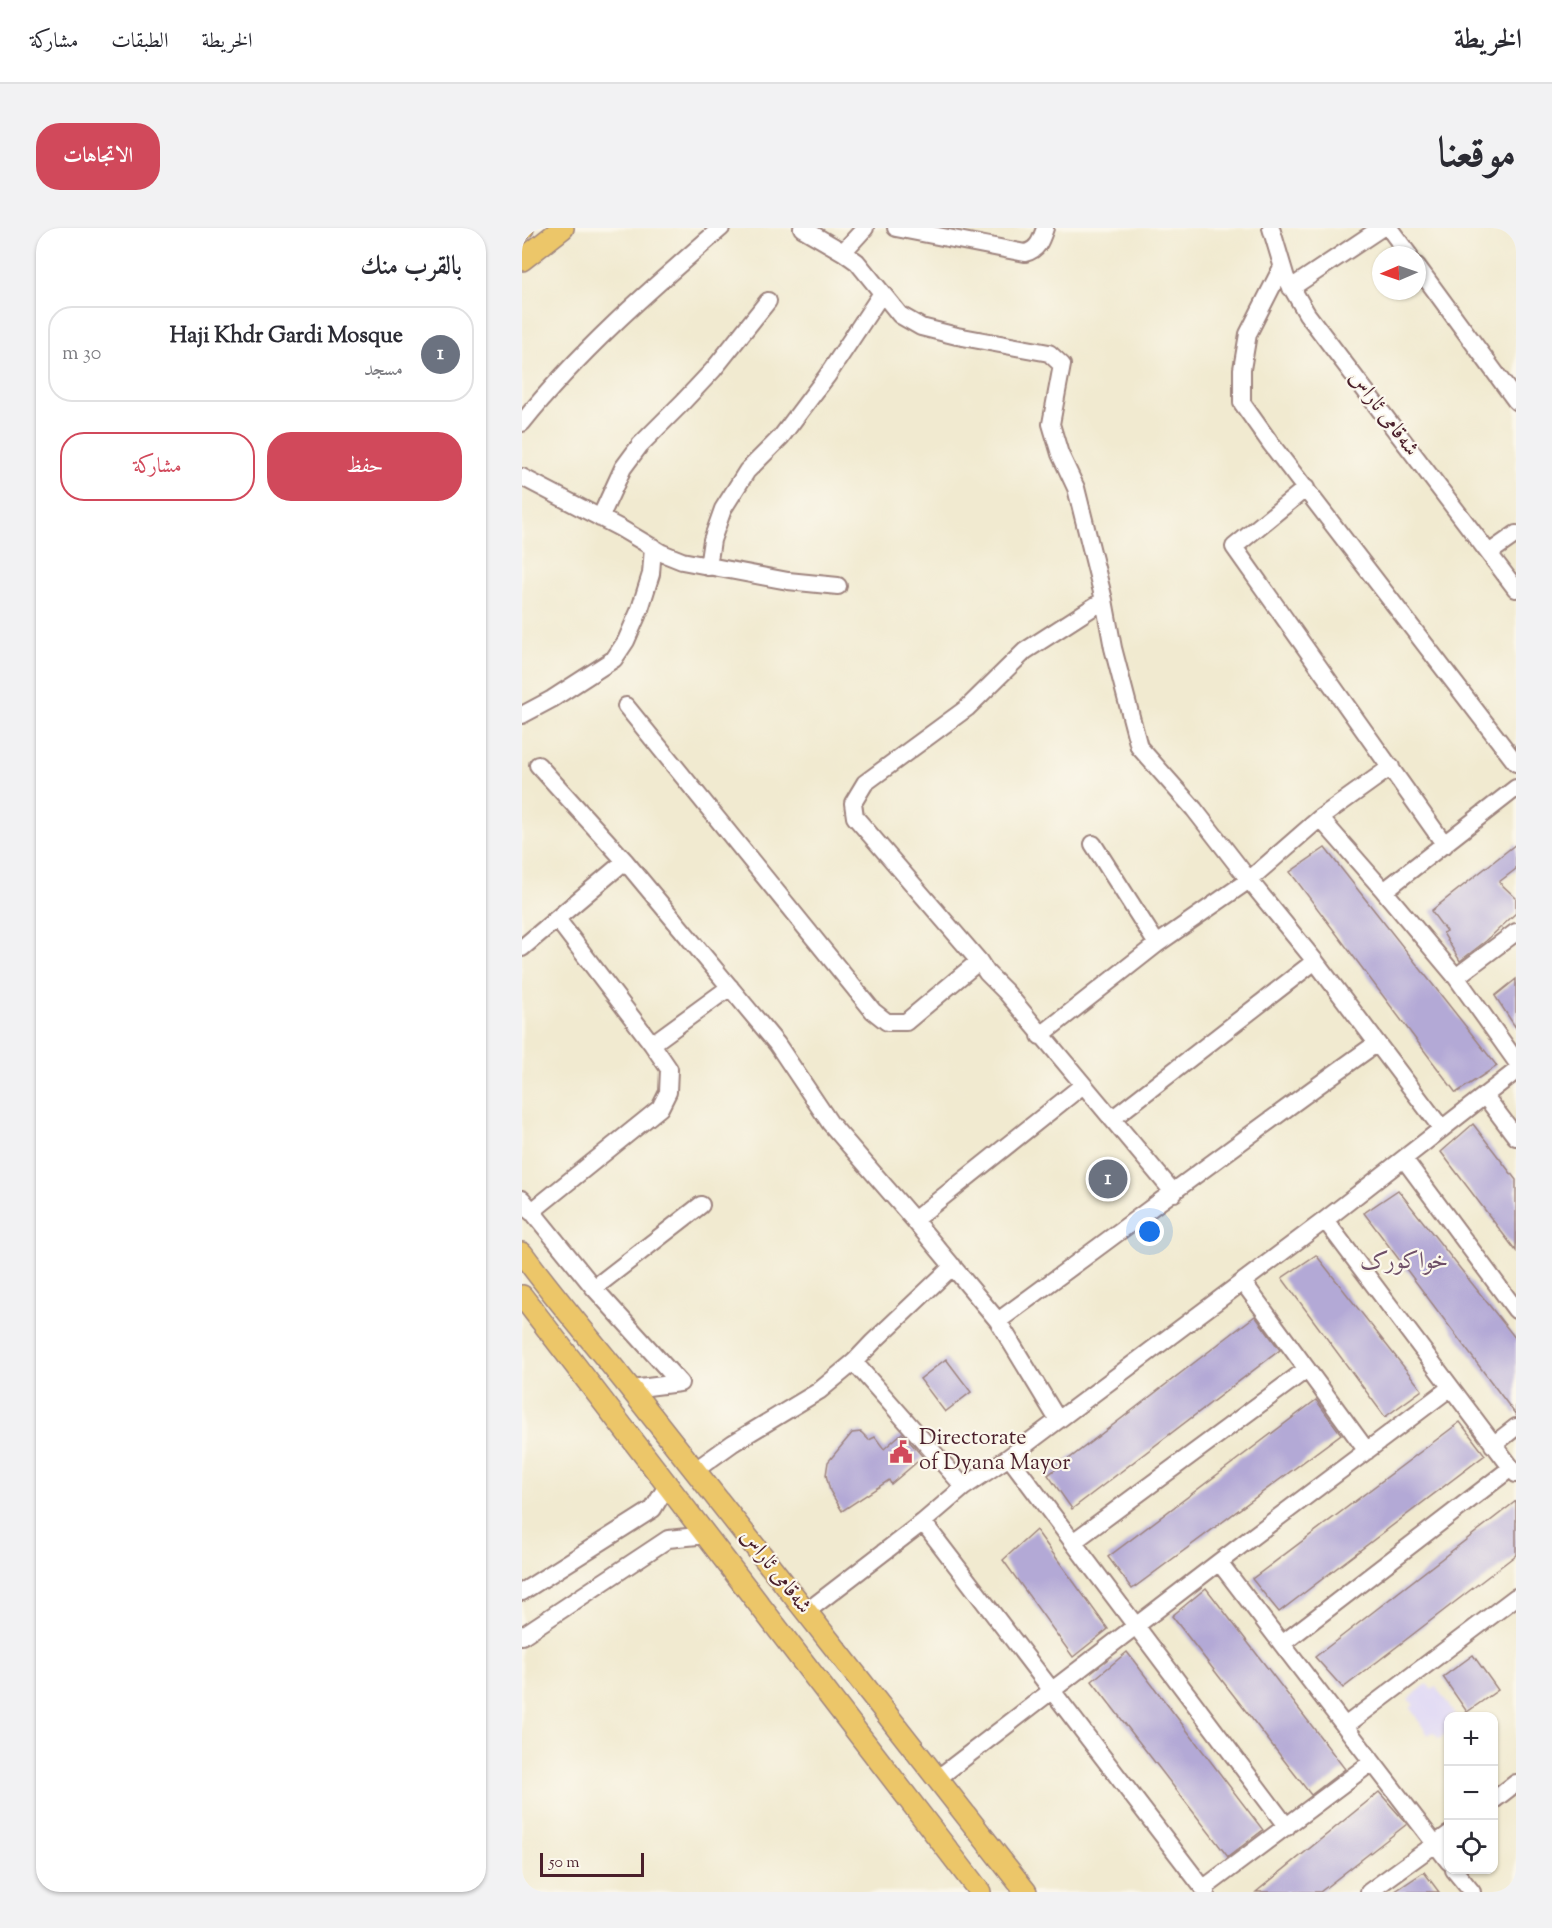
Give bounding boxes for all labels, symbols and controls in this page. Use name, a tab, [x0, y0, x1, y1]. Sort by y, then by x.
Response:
text: الخريطة	[1454, 21, 1522, 61]
text: مشاركة	[30, 27, 78, 57]
text: الطبقات	[111, 27, 168, 57]
text: الخريطة	[201, 27, 253, 57]
button: الاتجاهات	[36, 123, 160, 190]
text: موقعنا	[1438, 126, 1516, 186]
north arrow	[1372, 246, 1426, 300]
text: بالقرب منك	[360, 249, 462, 286]
text: Haji Khdr Gardi Mosque	[170, 321, 403, 353]
text: 30 m	[62, 340, 101, 369]
text: 1	[437, 340, 444, 369]
text: مسجد	[364, 356, 403, 385]
street label: شەقامی ئاراس	[1340, 364, 1426, 464]
button: مشاركة	[60, 432, 255, 501]
button: حفظ	[267, 432, 462, 501]
pin: 1	[1088, 1156, 1128, 1202]
your location	[1135, 1217, 1164, 1246]
district label: خواکورک	[1360, 1245, 1448, 1279]
place label: Directorate of Dyana Mayor	[919, 1423, 1071, 1480]
public building icon: Directorate of Dyana Mayor	[888, 1439, 914, 1465]
street label: شەقامی ئاراس	[731, 1523, 819, 1621]
map controls	[1444, 1712, 1498, 1874]
button: +	[1444, 1712, 1498, 1766]
button: −	[1444, 1766, 1498, 1820]
button: locate	[1444, 1820, 1498, 1874]
scale bar	[540, 1850, 644, 1878]
text: 50 m	[549, 1852, 580, 1875]

